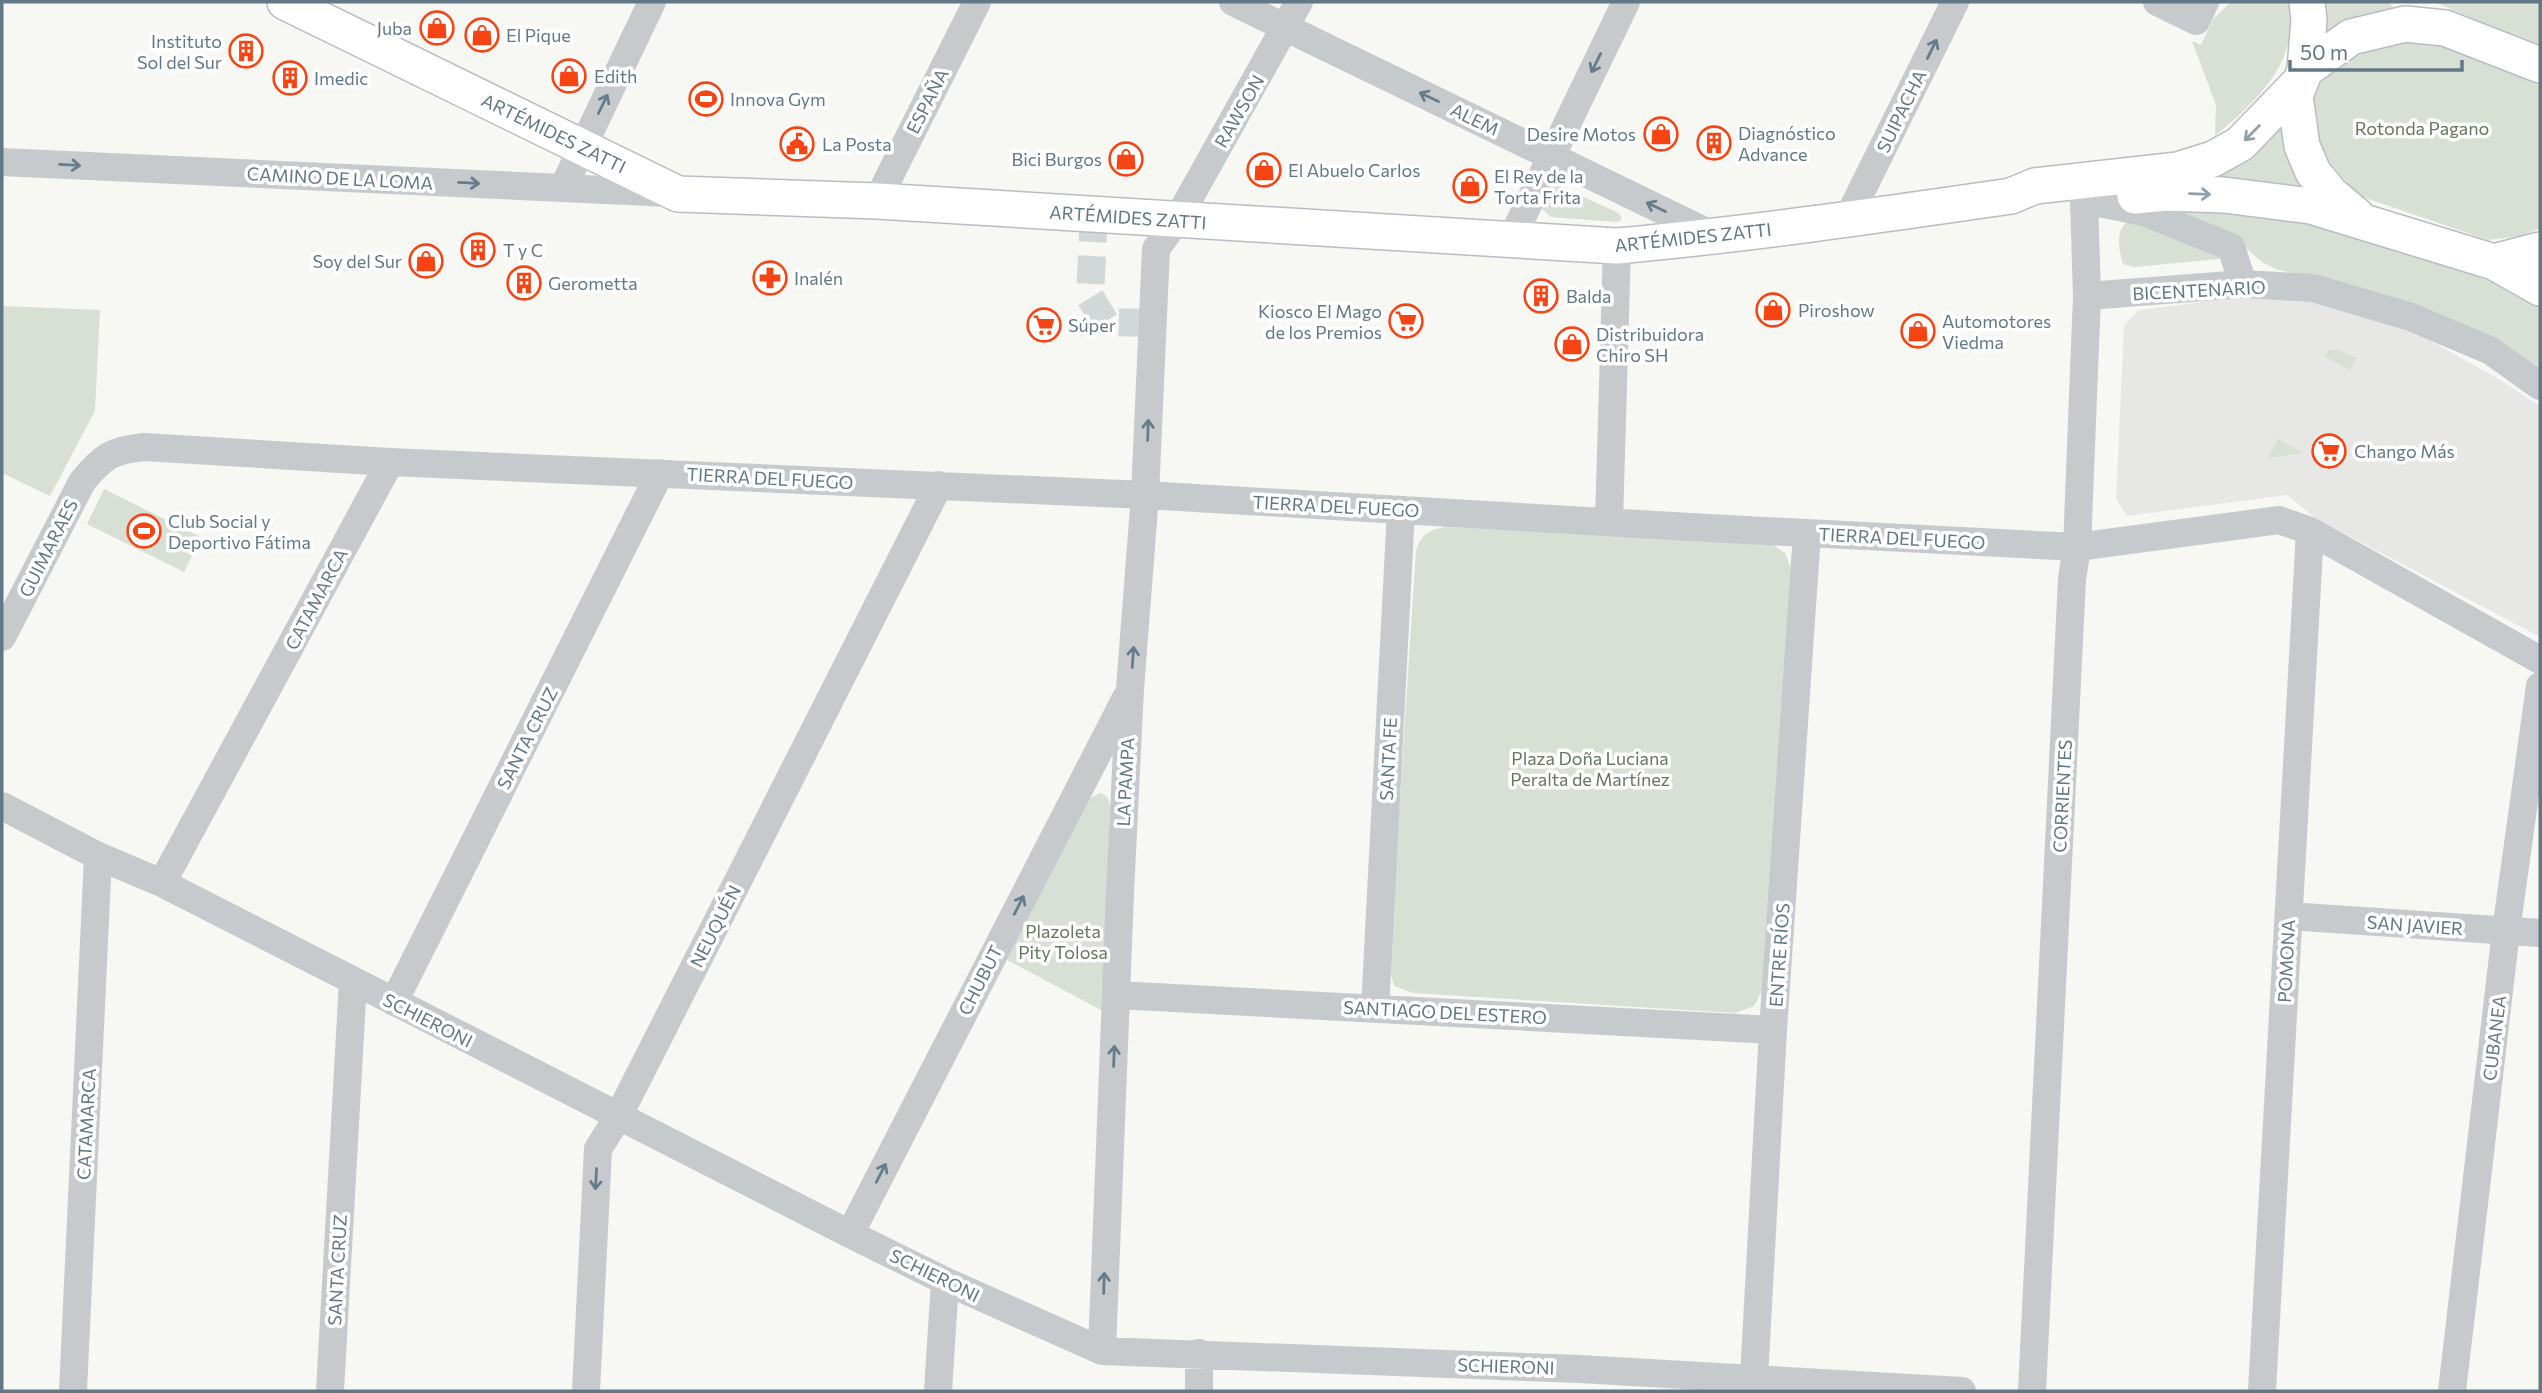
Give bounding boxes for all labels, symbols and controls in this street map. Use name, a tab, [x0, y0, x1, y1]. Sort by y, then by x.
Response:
shop icon: Juba	[418, 9, 456, 47]
shop icon: El Pique	[463, 16, 501, 54]
place label: Juba	[377, 17, 412, 39]
place label: El Pique	[506, 24, 571, 46]
scale bar	[2290, 28, 2462, 72]
place label: Instituto Sol del Sur	[137, 30, 222, 73]
building icon: Instituto Sol del Sur	[227, 32, 265, 70]
one-way arrow	[1926, 39, 1939, 60]
text: 50 m	[2300, 39, 2348, 64]
one-way arrow	[1589, 52, 1603, 73]
shop icon: Edith	[550, 57, 588, 95]
building icon: Imedic	[271, 59, 309, 97]
place label: Edith	[594, 65, 637, 87]
street label: ESPAÑA	[901, 65, 953, 137]
street label: SUIPACHA	[1872, 66, 1930, 156]
place label: Imedic	[314, 67, 368, 89]
street label: RAWSON	[1209, 71, 1269, 151]
sports icon: Innova Gym	[687, 80, 725, 118]
place label: Innova Gym	[730, 88, 826, 110]
street label: ARTÉMIDES ZATTI	[478, 89, 630, 177]
one-way arrow	[1419, 90, 1440, 103]
one-way arrow	[597, 94, 610, 115]
street label: ALEM	[1447, 98, 1503, 140]
shop icon: Desire Motos	[1642, 115, 1680, 153]
park label: Rotonda Pagano	[2355, 117, 2489, 139]
place label: Diagnóstico Advance	[1738, 122, 1836, 165]
place label: Desire Motos	[1527, 123, 1636, 145]
building icon: Diagnóstico Advance	[1695, 124, 1733, 162]
one-way arrow	[2243, 124, 2260, 141]
public building icon: La Posta	[778, 125, 816, 163]
place label: La Posta	[822, 133, 892, 155]
shop icon: Bici Burgos	[1107, 140, 1145, 178]
place label: Bici Burgos	[1012, 148, 1102, 170]
shop icon: El Abuelo Carlos	[1245, 151, 1283, 189]
one-way arrow	[58, 159, 81, 172]
place label: El Abuelo Carlos	[1288, 159, 1420, 181]
street label: CAMINO DE LA LOMA	[246, 162, 434, 194]
place label: El Rey de la Torta Frita	[1494, 165, 1584, 208]
shop icon: El Rey de la Torta Frita	[1451, 167, 1489, 205]
one-way arrow	[457, 177, 480, 190]
one-way arrow	[2188, 188, 2211, 201]
one-way arrow	[1646, 200, 1667, 214]
street label: ARTÉMIDES ZATTI	[1049, 201, 1207, 233]
street label: ARTÉMIDES ZATTI	[1613, 218, 1773, 256]
building icon: T y C	[459, 231, 497, 269]
place label: T y C	[503, 239, 543, 261]
shop icon: Soy del Sur	[407, 242, 445, 280]
place label: Soy del Sur	[313, 250, 402, 272]
pharmacy icon: Inalén	[751, 259, 789, 297]
building icon: Gerometta	[505, 264, 543, 302]
place label: Inalén	[794, 267, 843, 289]
place label: Gerometta	[548, 272, 638, 294]
street label: BICENTENARIO	[2132, 276, 2266, 304]
building icon: Balda	[1522, 277, 1560, 315]
place label: Balda	[1566, 285, 1611, 307]
shop icon: Piroshow	[1754, 291, 1792, 329]
place label: Piroshow	[1798, 299, 1875, 321]
place label: Kiosco El Mago de los Premios	[1258, 300, 1382, 343]
supermarket icon: Kiosco El Mago de los Premios	[1387, 302, 1425, 340]
supermarket icon: Súper	[1025, 306, 1063, 344]
place label: Automotores Viedma	[1942, 310, 2051, 353]
shop icon: Automotores Viedma	[1899, 312, 1937, 350]
place label: Súper	[1068, 314, 1116, 336]
place label: Distribuidora Chiro SH	[1596, 323, 1704, 366]
shop icon: Distribuidora Chiro SH	[1553, 325, 1591, 363]
one-way arrow	[1141, 419, 1154, 442]
supermarket icon: Chango Más	[2310, 432, 2348, 470]
place label: Chango Más	[2354, 440, 2455, 462]
street label: TIERRA DEL FUEGO	[686, 463, 854, 493]
street label: TIERRA DEL FUEGO	[1252, 491, 1420, 521]
street label: GUIMARAES	[14, 495, 82, 601]
place label: Club Social y Deportivo Fátima	[168, 510, 311, 553]
sports icon: Club Social y Deportivo Fátima	[125, 512, 163, 550]
street label: TIERRA DEL FUEGO	[1818, 523, 1986, 553]
street label: CATAMARCA	[280, 544, 352, 654]
one-way arrow	[1127, 646, 1140, 669]
street label: SANTA CRUZ	[492, 683, 562, 793]
street label: SANTA FE	[1375, 717, 1401, 801]
street label: LA PAMPA	[1112, 737, 1138, 827]
street label: CORRIENTES	[2048, 739, 2076, 853]
park label: Plaza Doña Luciana Peralta de Martínez	[1510, 747, 1670, 790]
street label: NEUQUÉN	[685, 881, 745, 971]
one-way arrow	[1012, 896, 1026, 916]
street label: ENTRE RÍOS	[1764, 902, 1794, 1008]
street label: SAN JAVIER	[2366, 911, 2464, 939]
street label: POMONA	[2273, 919, 2299, 1003]
park label: Plazoleta Pity Tolosa	[1018, 920, 1108, 963]
street label: CHUBUT	[953, 941, 1007, 1019]
street label: SCHIERONI	[380, 988, 476, 1052]
street label: CUBANEA	[2478, 994, 2510, 1082]
street label: SANTIAGO DEL ESTERO	[1343, 996, 1547, 1028]
one-way arrow	[1107, 1045, 1120, 1068]
street label: CATAMARCA	[72, 1068, 100, 1180]
one-way arrow	[874, 1163, 888, 1184]
one-way arrow	[590, 1168, 603, 1191]
street label: SANTA CRUZ	[323, 1214, 351, 1326]
street label: SCHIERONI	[887, 1244, 983, 1306]
one-way arrow	[1098, 1272, 1111, 1295]
street label: SCHIERONI	[1457, 1353, 1555, 1379]

